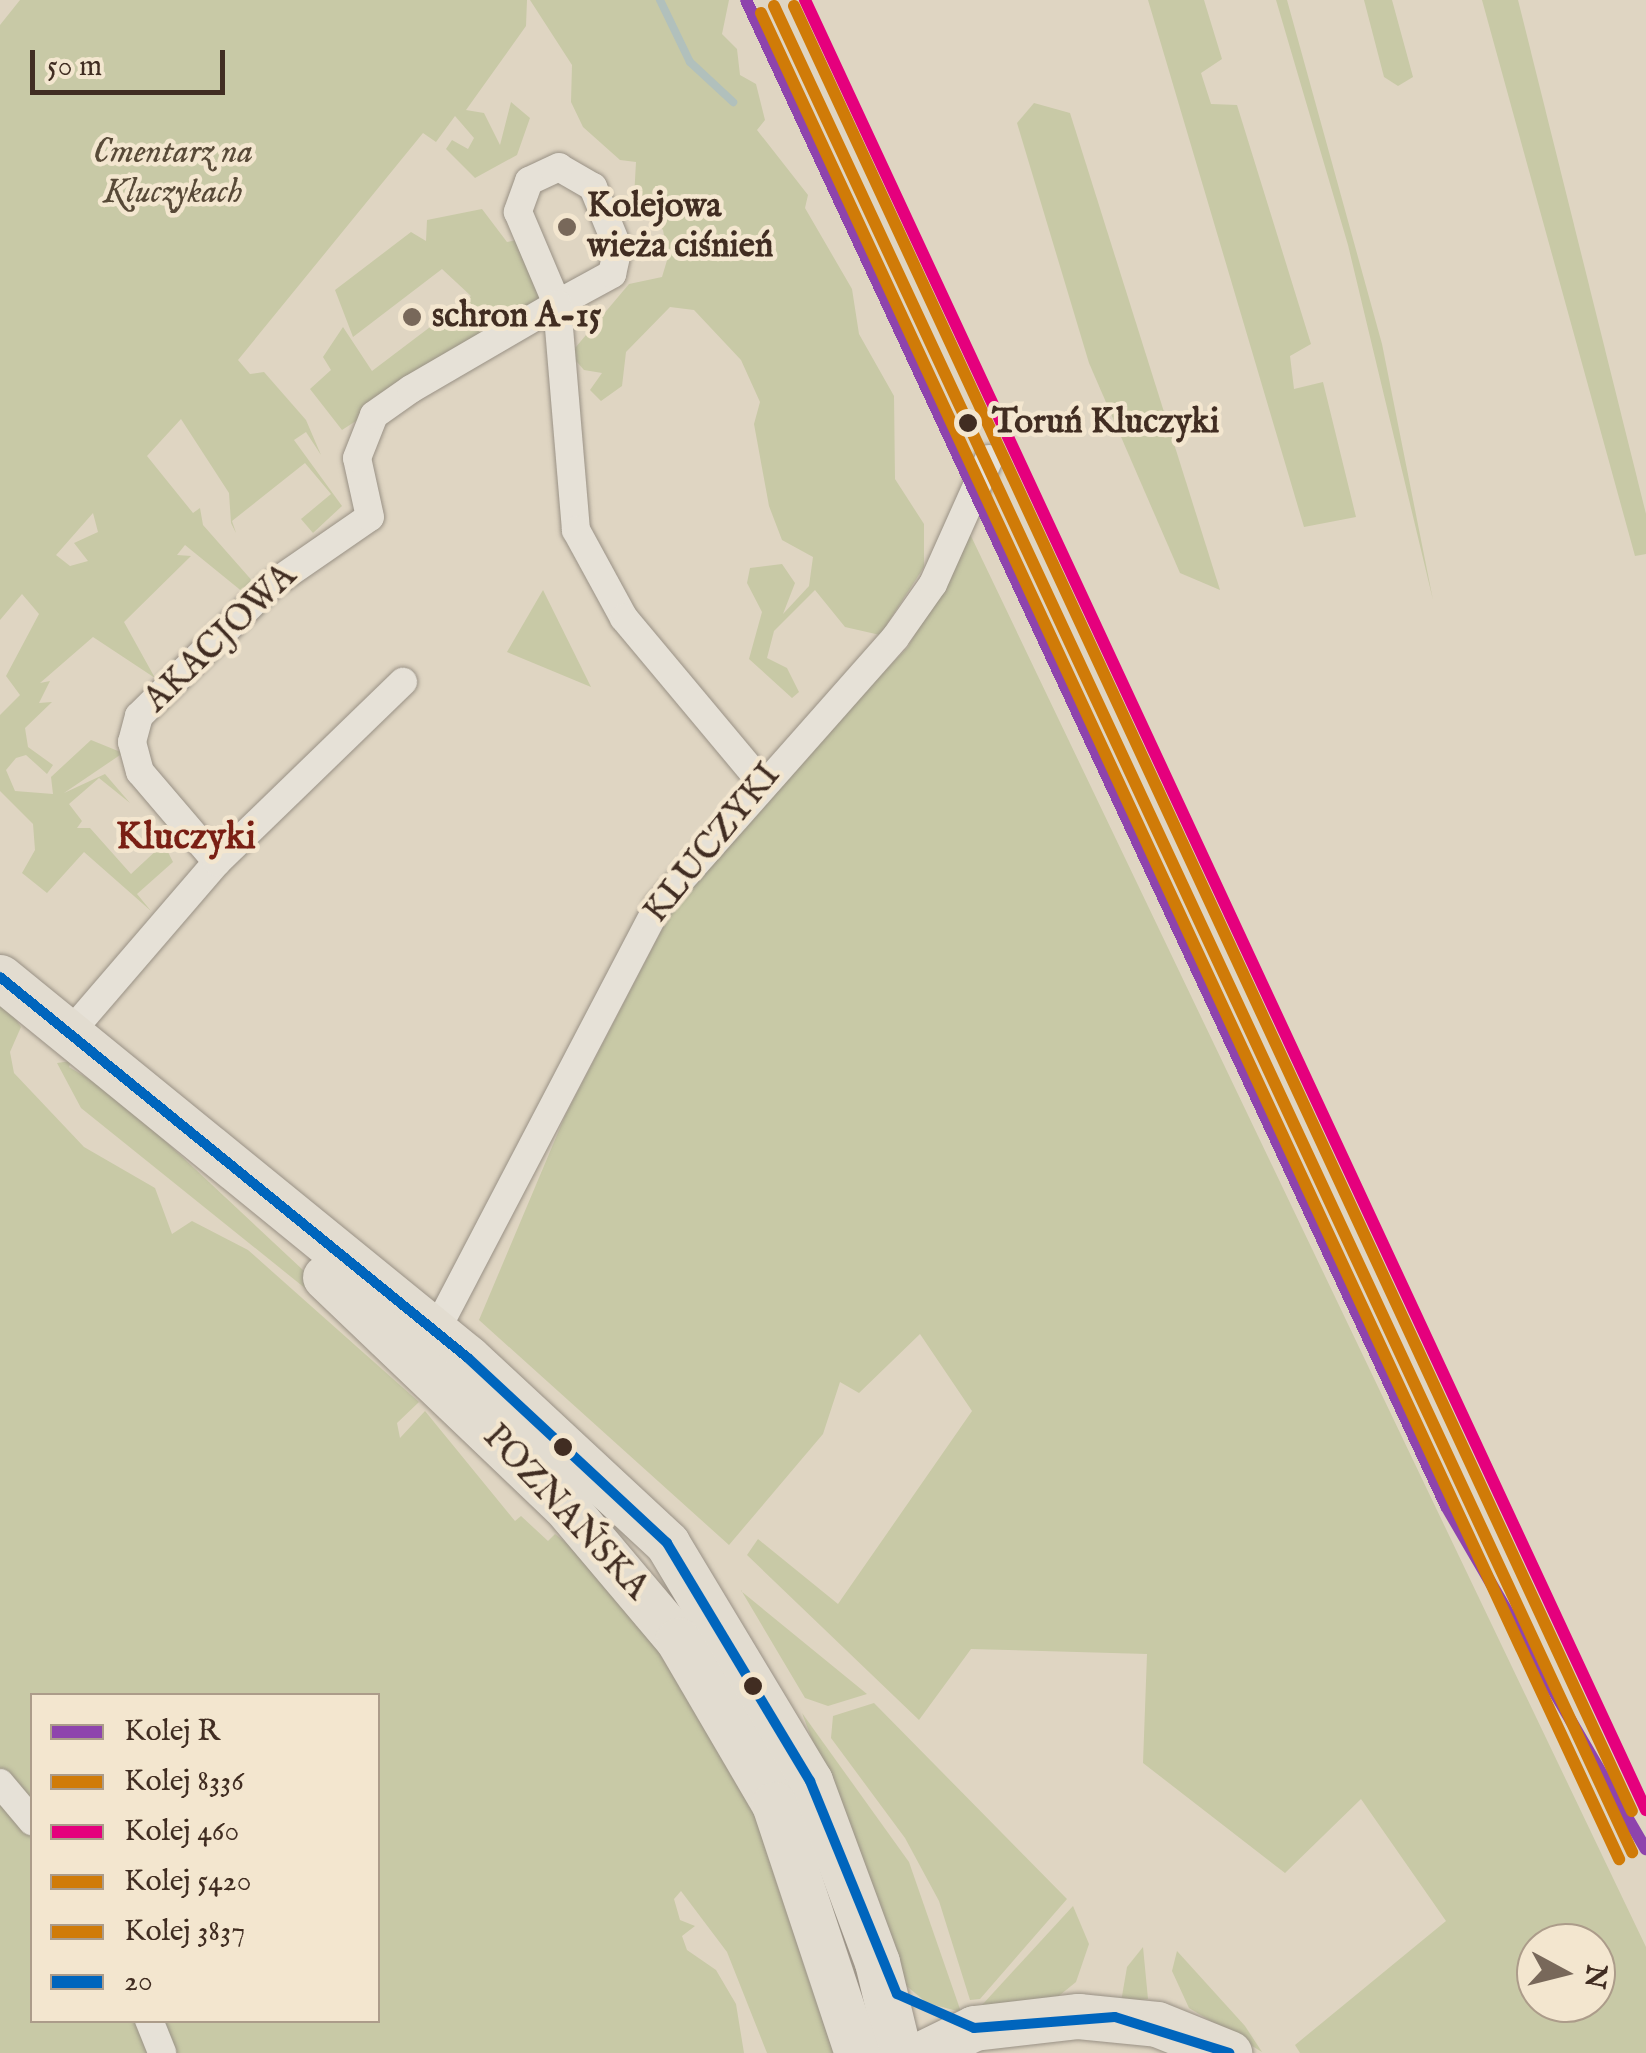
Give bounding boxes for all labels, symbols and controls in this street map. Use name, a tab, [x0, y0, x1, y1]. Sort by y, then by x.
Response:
scale bar	[35, 30, 230, 92]
text: 50 m	[47, 48, 102, 86]
park label: Cmentarz na Kluczykach	[93, 132, 253, 214]
place label: Kolejowa wieża ciśnień	[587, 186, 773, 268]
marker: Kolejowa wieża ciśnień	[556, 216, 578, 238]
place label: schron A-15	[432, 296, 601, 338]
marker: schron A-15	[401, 306, 423, 328]
place label: Toruń Kluczyki	[992, 402, 1219, 444]
marker: Toruń Kluczyki	[953, 408, 983, 438]
street label: AKACJOWA	[136, 556, 306, 722]
street label: KLUCZYKI	[636, 756, 790, 932]
district label: Kluczyki	[116, 816, 256, 862]
street label: POZNAŃSKA	[473, 1417, 657, 1609]
unlabelled marker	[553, 1437, 573, 1457]
unlabelled marker	[743, 1676, 763, 1696]
legend	[30, 1693, 380, 2023]
text: Kolej R	[124, 1713, 220, 1751]
text: Kolej 8336	[124, 1763, 244, 1801]
text: Kolej 460	[124, 1813, 239, 1851]
text: Kolej 5420	[124, 1863, 251, 1901]
text: Kolej 3837	[124, 1913, 245, 1951]
north arrow	[1516, 1923, 1616, 2023]
text: N	[1575, 1962, 1613, 1991]
text: 20	[124, 1963, 153, 2001]

